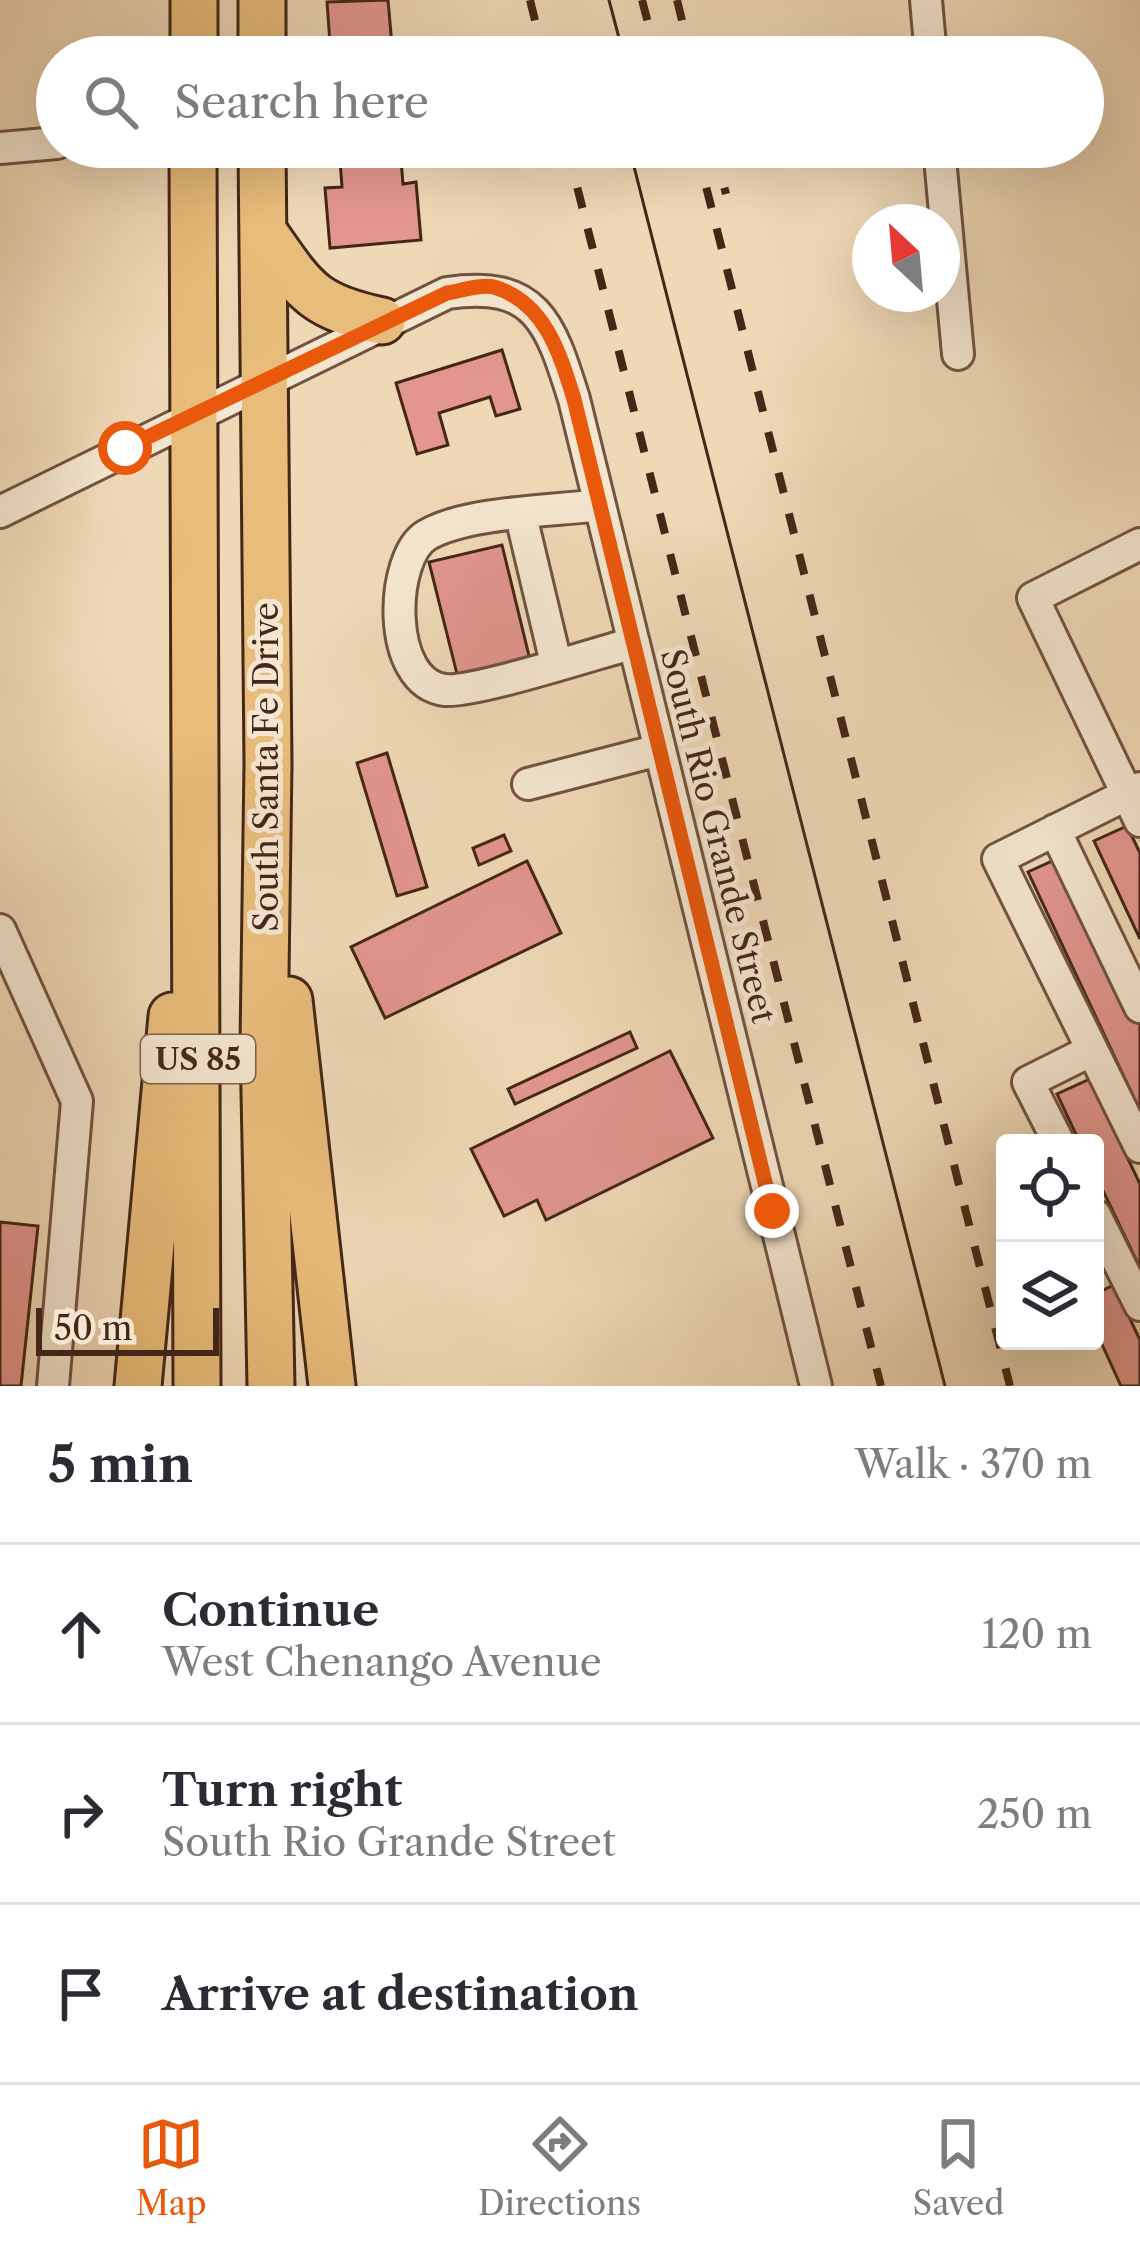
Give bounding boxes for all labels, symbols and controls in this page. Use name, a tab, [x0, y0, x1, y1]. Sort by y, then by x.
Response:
search box	[36, 36, 1104, 168]
icon: search	[78, 69, 144, 135]
text: Search here	[174, 74, 429, 130]
north arrow	[852, 204, 960, 312]
route start	[98, 421, 152, 475]
street label: South Santa Fe Drive	[246, 602, 287, 932]
street label: South Rio Grande Street	[652, 645, 784, 1028]
road number: US 85	[141, 1035, 255, 1083]
map controls	[996, 1134, 1104, 1350]
button: locate	[996, 1134, 1104, 1242]
route end	[745, 1184, 799, 1238]
button: layers	[996, 1242, 1104, 1350]
scale bar	[36, 1302, 219, 1355]
text: 50 m	[54, 1308, 132, 1349]
text: 5 min	[48, 1433, 193, 1495]
text: Walk · 370 m	[855, 1440, 1092, 1488]
text: Continue	[162, 1582, 379, 1638]
icon: ahead	[48, 1601, 114, 1667]
text: 120 m	[982, 1610, 1092, 1658]
text: West Chenango Avenue	[162, 1638, 602, 1686]
text: Turn right	[162, 1762, 402, 1818]
icon: right	[48, 1781, 114, 1847]
text: 250 m	[977, 1790, 1092, 1838]
text: South Rio Grande Street	[162, 1818, 616, 1866]
icon: arrive	[48, 1961, 114, 2027]
text: Arrive at destination	[162, 1966, 639, 2022]
tab: Map	[136, 2111, 207, 2224]
tab: Directions	[478, 2111, 641, 2224]
tab: Saved	[913, 2111, 1004, 2224]

